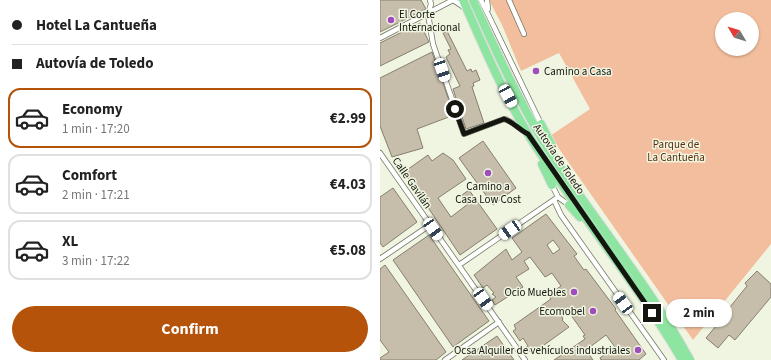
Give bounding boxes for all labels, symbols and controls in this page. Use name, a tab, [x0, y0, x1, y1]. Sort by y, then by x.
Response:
place label: El Corte Internacional	[399, 7, 461, 35]
north arrow	[715, 12, 759, 56]
map controls	[715, 12, 759, 56]
text: Hotel La Cantueña	[36, 15, 157, 36]
marker: El Corte Internacional	[386, 15, 396, 25]
text: Autovía de Toledo	[36, 53, 154, 74]
car	[432, 57, 452, 83]
place label: Camino a Casa	[544, 64, 612, 79]
marker: Camino a Casa	[531, 66, 541, 76]
car	[497, 83, 519, 109]
text: Economy	[62, 99, 123, 120]
icon: car	[14, 100, 50, 136]
route start	[446, 100, 464, 118]
text: €2.99	[330, 108, 366, 129]
text: 1 min · 17:20	[62, 120, 130, 138]
street label: Autovía de Toledo	[530, 121, 588, 197]
park label: Parque de La Cantueña	[647, 137, 705, 165]
street label: Calle Gavilán	[389, 154, 435, 212]
text: Comfort	[62, 165, 117, 186]
icon: car	[14, 166, 50, 202]
marker: Camino a Casa Low Cost	[483, 168, 493, 178]
text: €4.03	[330, 174, 366, 195]
place label: Camino a Casa Low Cost	[455, 179, 521, 207]
text: 2 min · 17:21	[62, 186, 130, 204]
car	[421, 216, 445, 242]
car	[497, 218, 523, 242]
text: XL	[62, 231, 78, 252]
icon: car	[14, 232, 50, 268]
text: €5.08	[330, 240, 366, 261]
text: 3 min · 17:22	[62, 252, 130, 270]
place label: Ocio Muebles	[504, 285, 566, 300]
car	[471, 286, 495, 312]
marker: Ocio Muebles	[569, 287, 579, 297]
car	[611, 290, 635, 316]
callout: 2 min	[666, 299, 732, 327]
place label: Ecomobel	[539, 304, 585, 319]
route end	[643, 304, 661, 322]
text: 2 min	[683, 304, 715, 322]
button: Confirm	[12, 306, 368, 352]
marker: Ecomobel	[588, 306, 598, 316]
place label: Ocsa Alquiler de vehículos industriales	[454, 343, 630, 358]
marker: Ocsa Alquiler de vehículos industriales	[633, 345, 643, 355]

